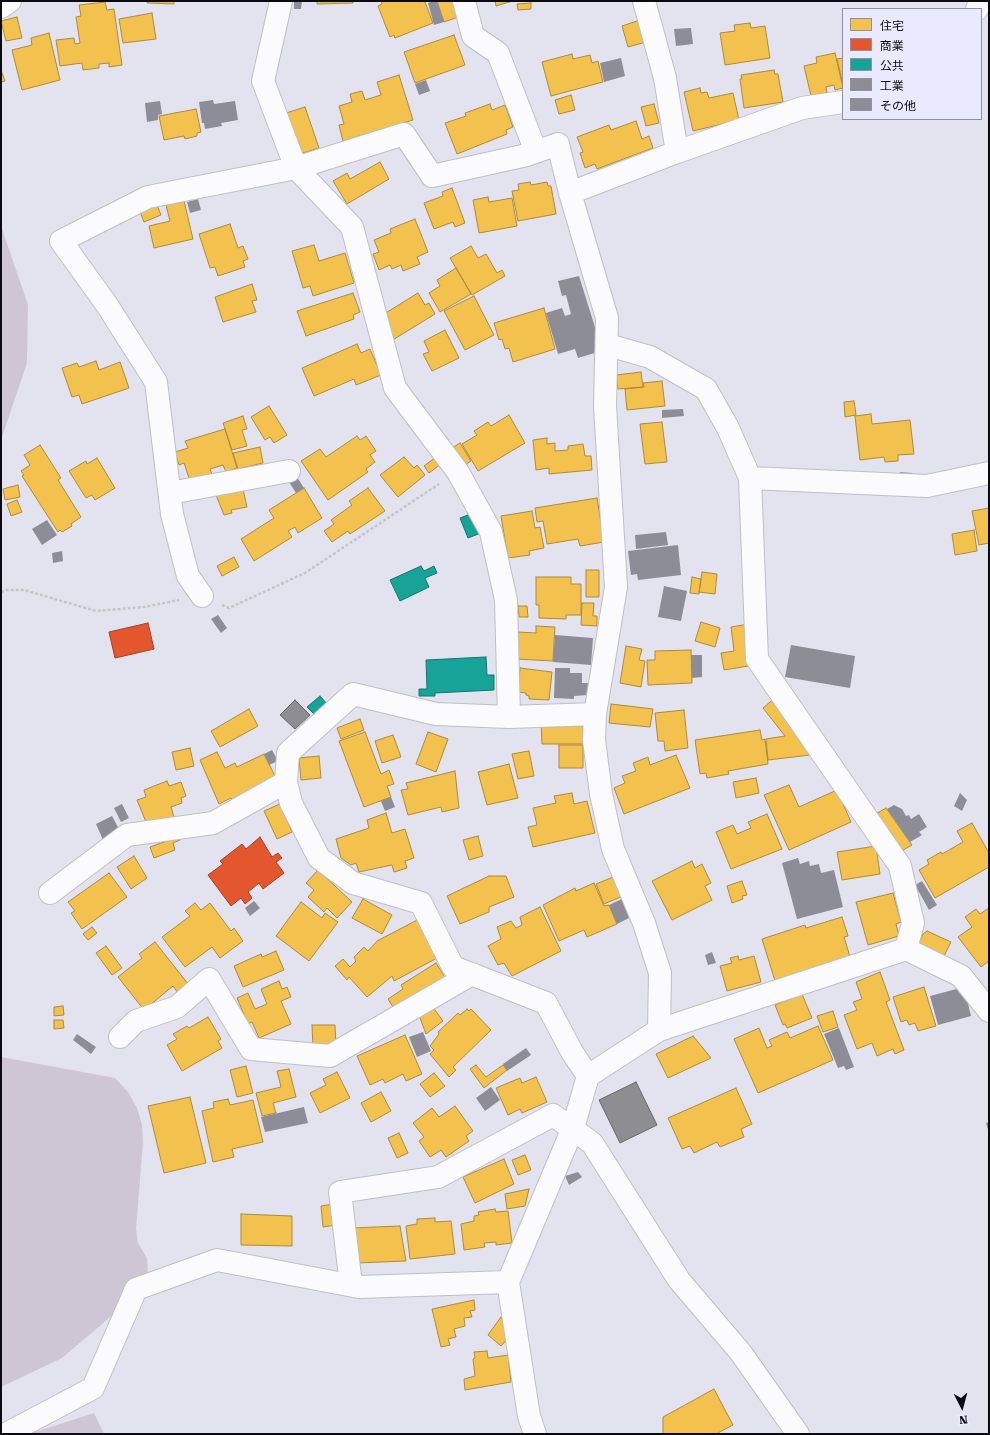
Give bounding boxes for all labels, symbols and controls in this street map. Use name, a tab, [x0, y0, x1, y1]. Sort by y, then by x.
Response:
legend	[842, 8, 982, 120]
text: 住宅	[880, 19, 904, 33]
text: 商業	[880, 39, 904, 53]
text: 公共	[880, 59, 904, 73]
text: 工業	[880, 79, 904, 93]
text: その他	[880, 99, 916, 113]
north arrow	[942, 1387, 982, 1427]
text: N	[958, 1413, 968, 1426]

